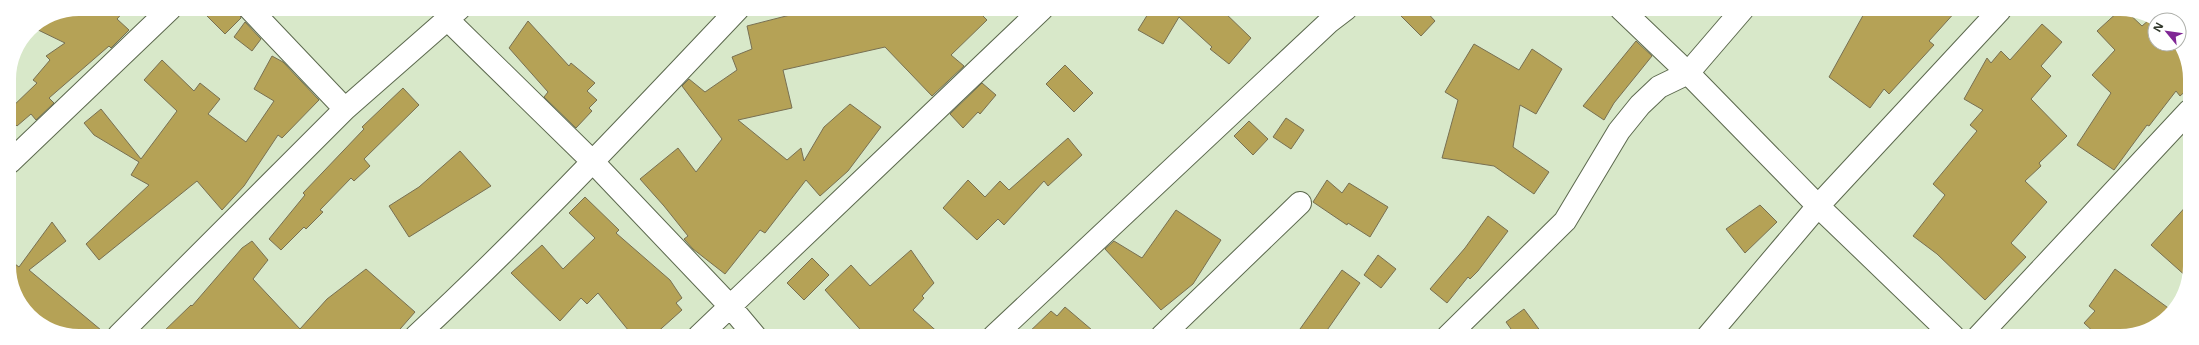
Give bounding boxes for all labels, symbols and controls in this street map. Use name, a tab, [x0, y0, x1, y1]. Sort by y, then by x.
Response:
north arrow	[2147, 12, 2187, 52]
text: N	[2149, 19, 2167, 34]

